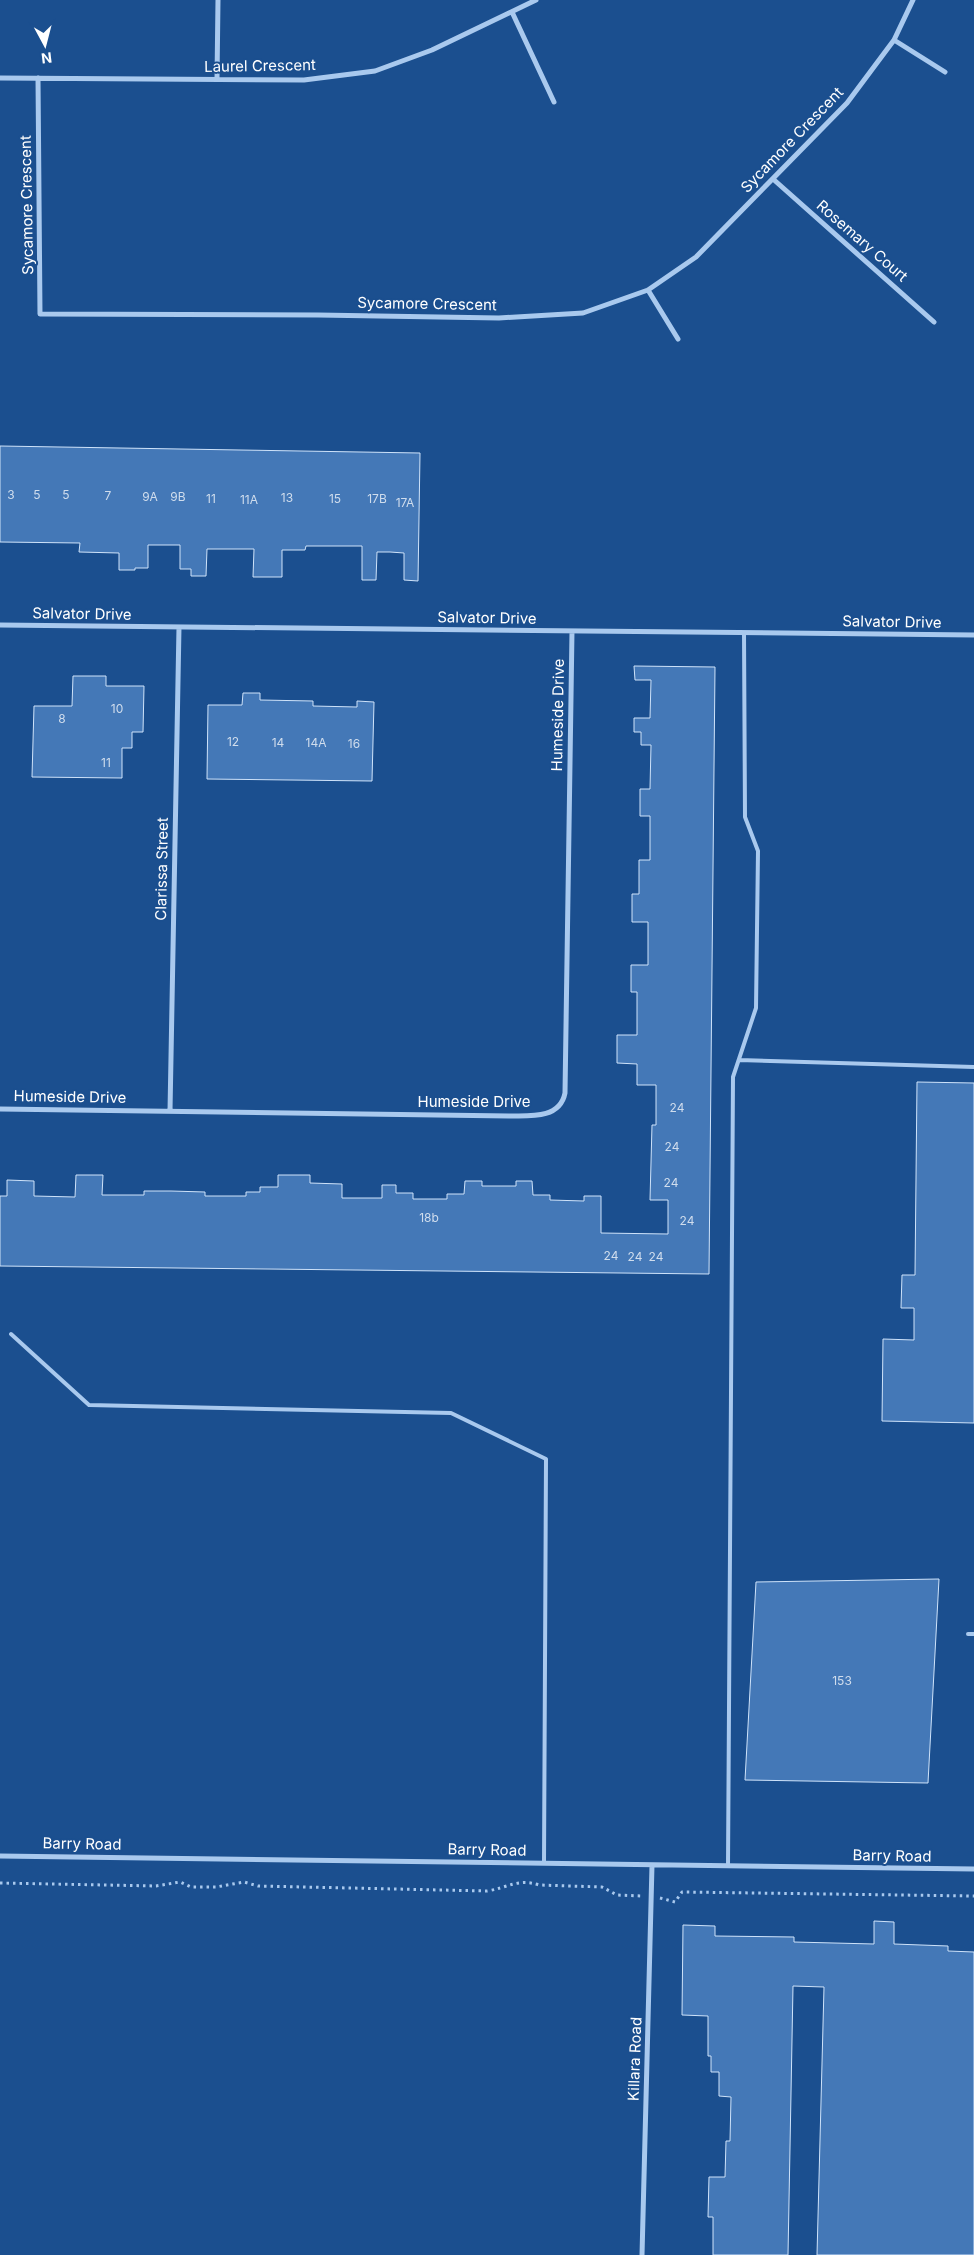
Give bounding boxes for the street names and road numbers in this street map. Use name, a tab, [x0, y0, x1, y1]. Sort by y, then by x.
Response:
street label: Laurel Crescent	[204, 55, 316, 76]
street label: Sycamore Crescent	[736, 83, 847, 196]
street label: Sycamore Crescent	[16, 135, 37, 275]
street label: Rosemary Court	[813, 196, 912, 286]
street label: Sycamore Crescent	[357, 293, 497, 314]
street label: Salvator Drive	[32, 603, 132, 624]
street label: Salvator Drive	[437, 607, 537, 628]
street label: Salvator Drive	[842, 611, 942, 632]
street label: Humeside Drive	[547, 658, 568, 772]
street label: Clarissa Street	[151, 817, 172, 921]
street label: Humeside Drive	[13, 1086, 127, 1107]
street label: Humeside Drive	[418, 1092, 530, 1111]
street label: Barry Road	[42, 1833, 122, 1854]
street label: Barry Road	[447, 1839, 527, 1860]
street label: Barry Road	[852, 1845, 932, 1866]
street label: Killara Road	[624, 2017, 645, 2101]

